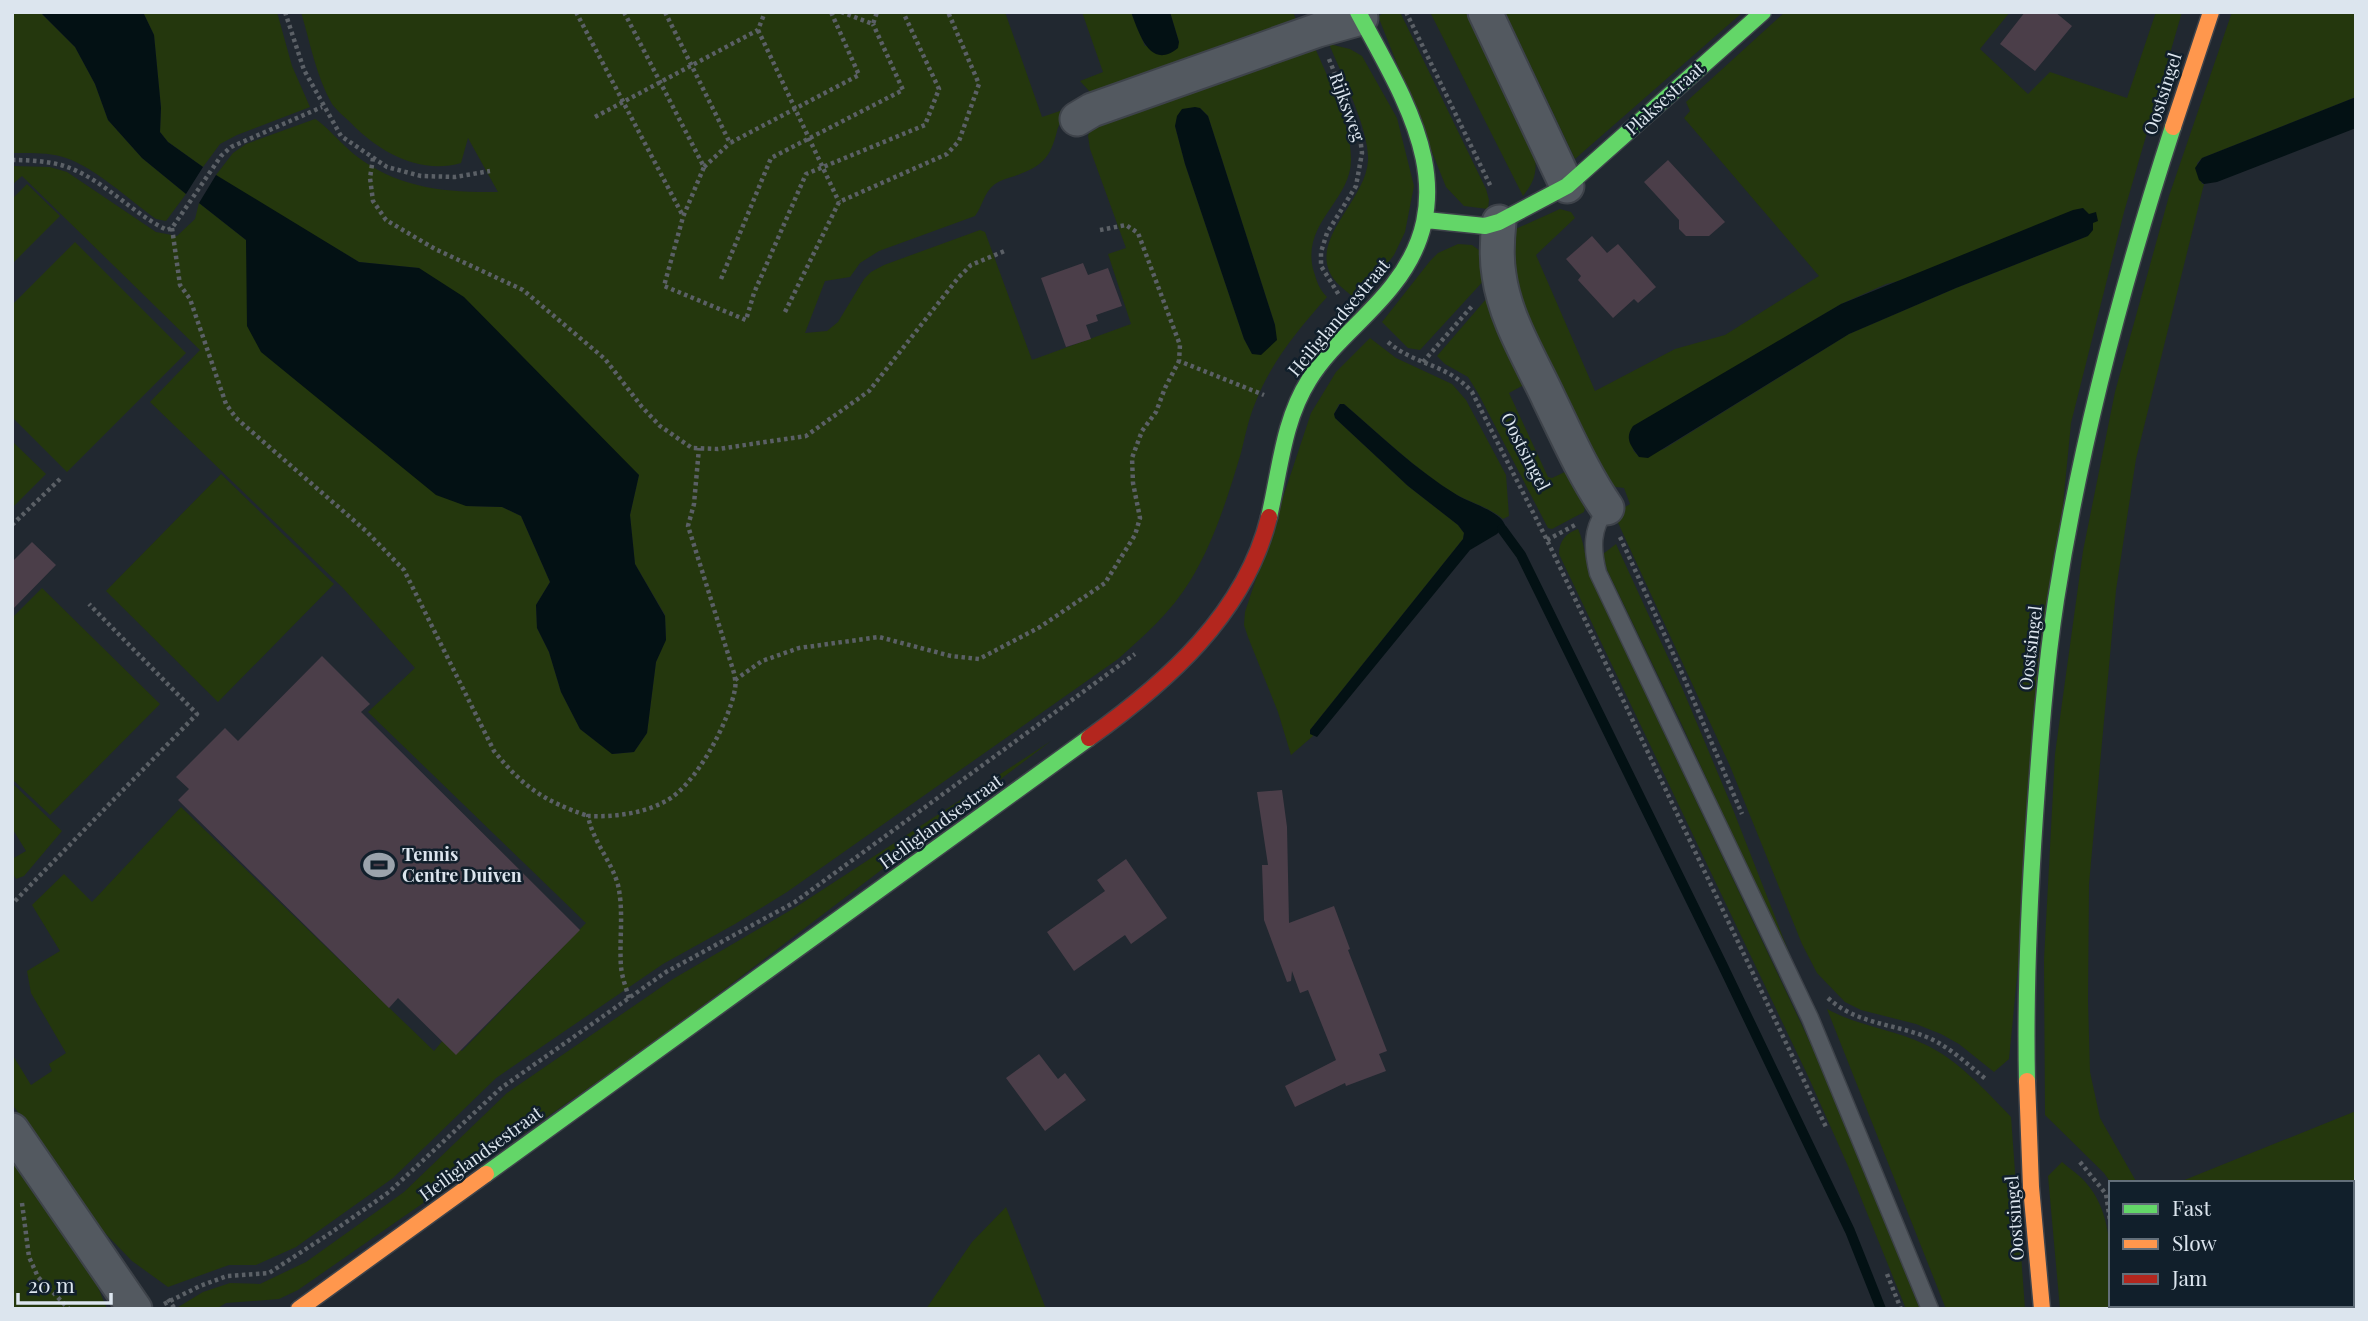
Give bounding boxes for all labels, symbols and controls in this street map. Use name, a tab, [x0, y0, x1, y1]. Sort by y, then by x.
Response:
street label: Oostsingel	[2137, 50, 2187, 138]
street label: Plaksestraat	[1620, 56, 1709, 140]
street label: Rijksweg	[1324, 69, 1372, 145]
street label: Heiliglandsestraat	[1282, 253, 1395, 381]
street label: Oostsingel	[1496, 408, 1556, 495]
street label: Oostsingel	[2013, 604, 2047, 692]
street label: Heiliglandsestraat	[874, 768, 1007, 874]
place label: Tennis Centre Duiven	[402, 842, 522, 887]
sports icon: Tennis Centre Duiven	[362, 848, 396, 882]
street label: Heiliglandsestraat	[414, 1100, 547, 1206]
street label: Oostsingel	[1999, 1175, 2029, 1261]
legend	[2109, 1181, 2354, 1307]
text: Fast	[2172, 1193, 2211, 1221]
text: Slow	[2172, 1228, 2217, 1256]
scale bar	[18, 1262, 110, 1306]
text: Jam	[2171, 1263, 2208, 1291]
text: 20 m	[28, 1270, 75, 1298]

